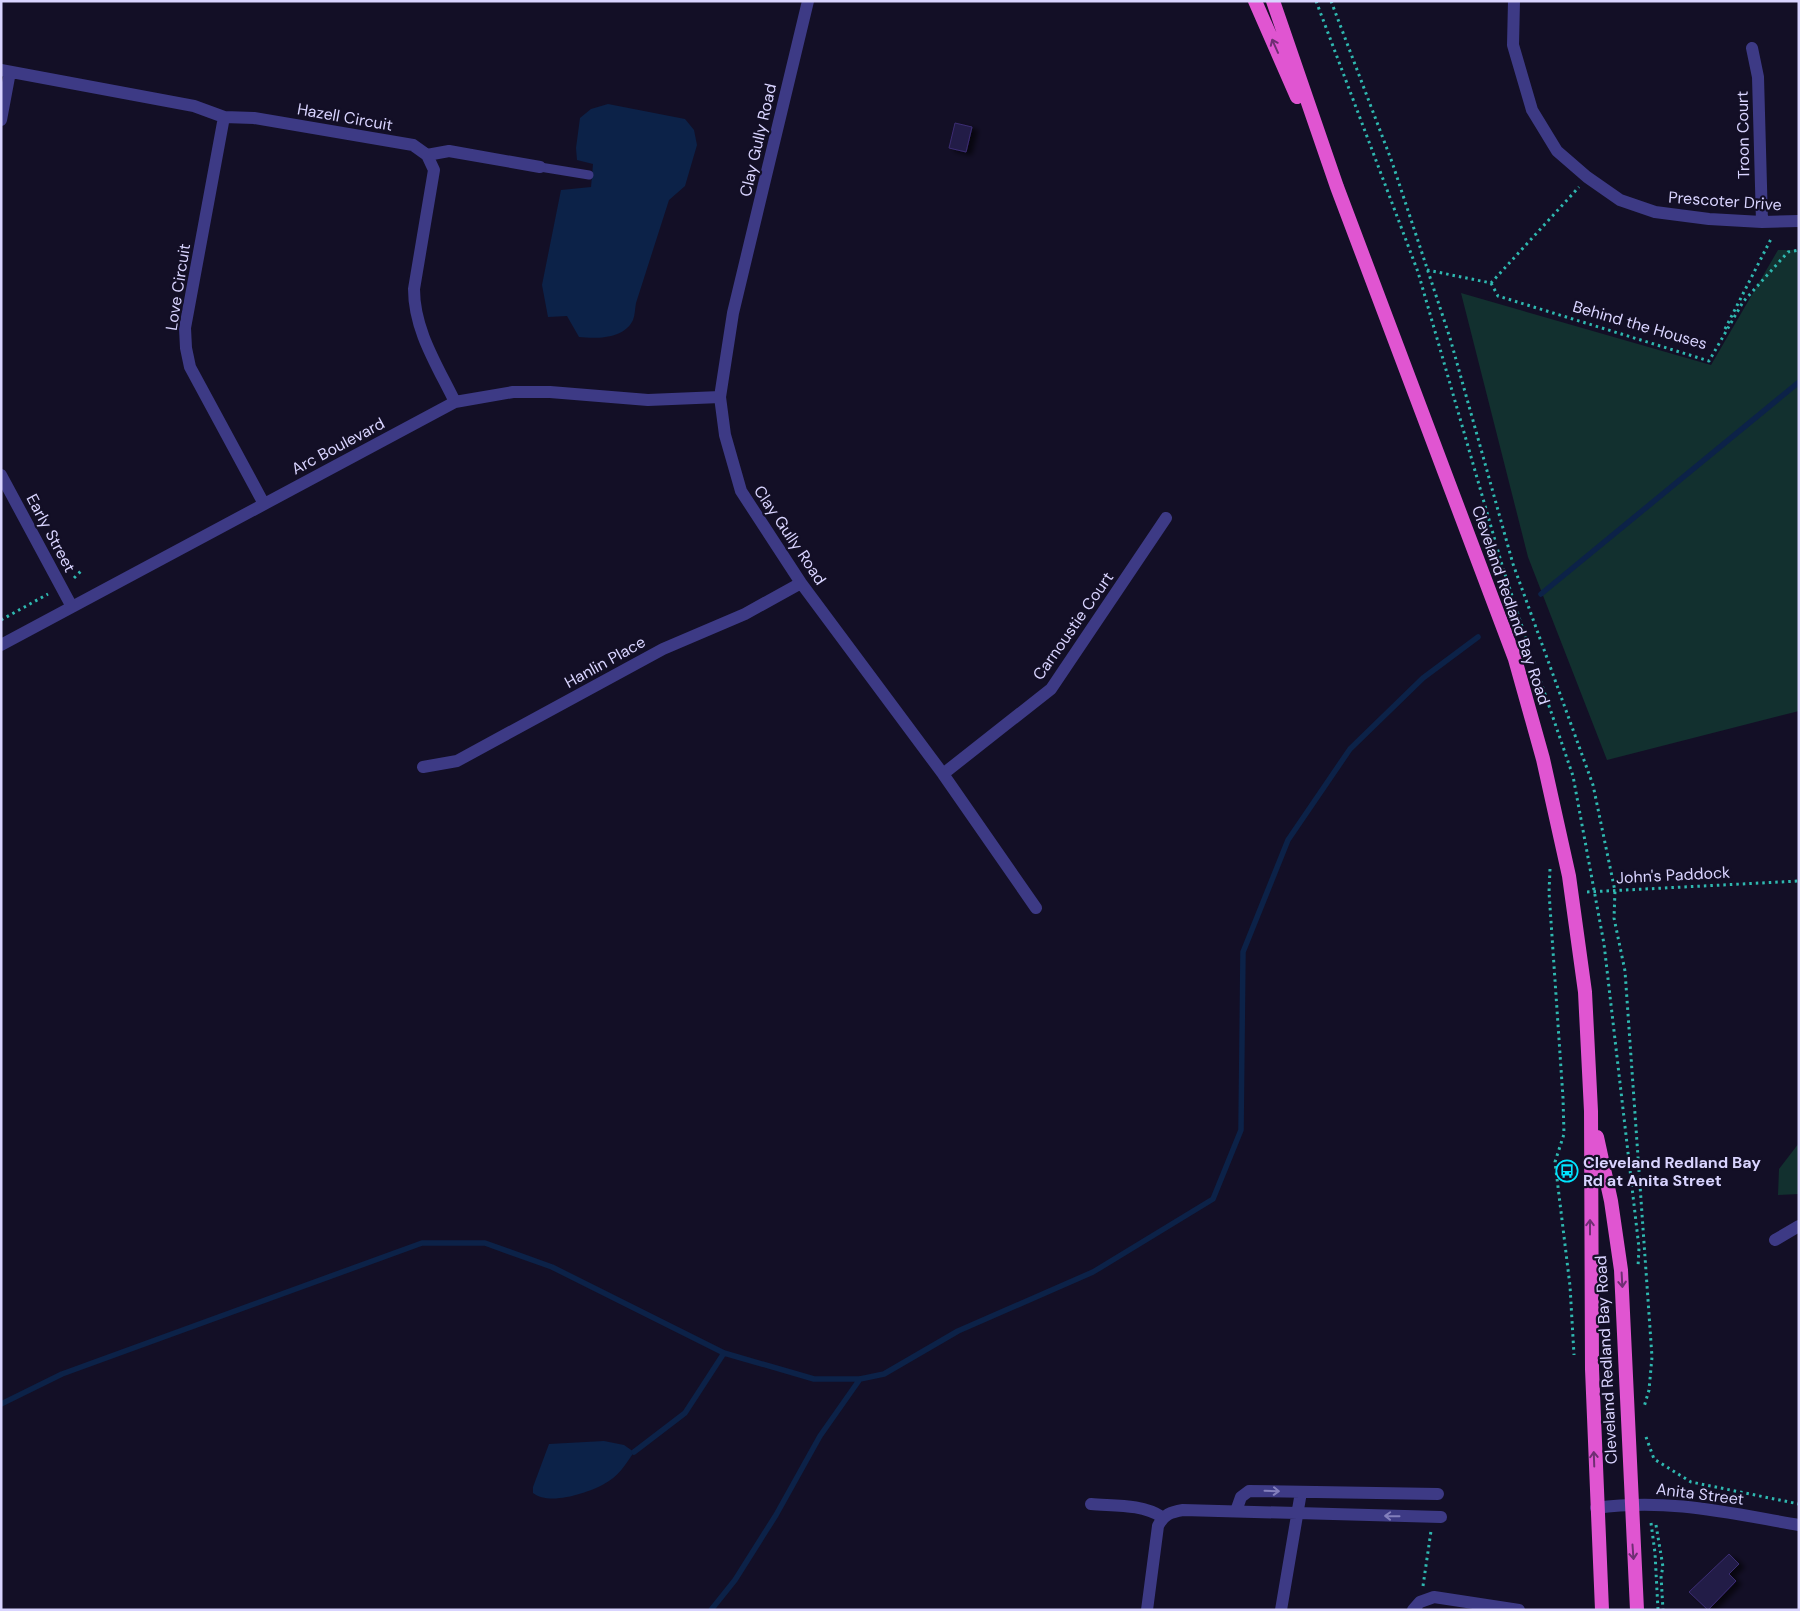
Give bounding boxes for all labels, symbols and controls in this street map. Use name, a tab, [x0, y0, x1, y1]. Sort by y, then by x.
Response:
one-way arrow	[1269, 39, 1279, 54]
street label: Clay Gully Road	[735, 81, 781, 199]
street label: Troon Court	[1732, 91, 1754, 179]
street label: Hazell Circuit	[296, 98, 394, 136]
street label: Prescoter Drive	[1668, 187, 1782, 215]
street label: Love Circuit	[161, 242, 195, 332]
street label: Behind the Houses	[1570, 296, 1710, 354]
street label: Arc Boulevard	[288, 413, 388, 479]
street label: Clay Gully Road	[749, 481, 831, 589]
street label: Early Street	[22, 490, 80, 576]
street label: Cleveland Redland Bay Road	[1467, 503, 1555, 707]
street label: Carnoustie Court	[1028, 568, 1118, 684]
street label: Hanlin Place	[561, 631, 649, 693]
street label: John's Paddock	[1615, 862, 1731, 888]
place label: Cleveland Redland Bay Rd at Anita Street	[1583, 1152, 1761, 1191]
bus stop icon: Cleveland Redland Bay Rd at Anita Street	[1555, 1159, 1579, 1183]
one-way arrow	[1585, 1219, 1595, 1235]
street label: Cleveland Redland Bay Road	[1590, 1255, 1622, 1465]
one-way arrow	[1617, 1272, 1627, 1288]
one-way arrow	[1589, 1451, 1599, 1468]
street label: Anita Street	[1655, 1478, 1745, 1510]
one-way arrow	[1264, 1487, 1280, 1496]
one-way arrow	[1384, 1511, 1400, 1521]
one-way arrow	[1628, 1544, 1638, 1560]

